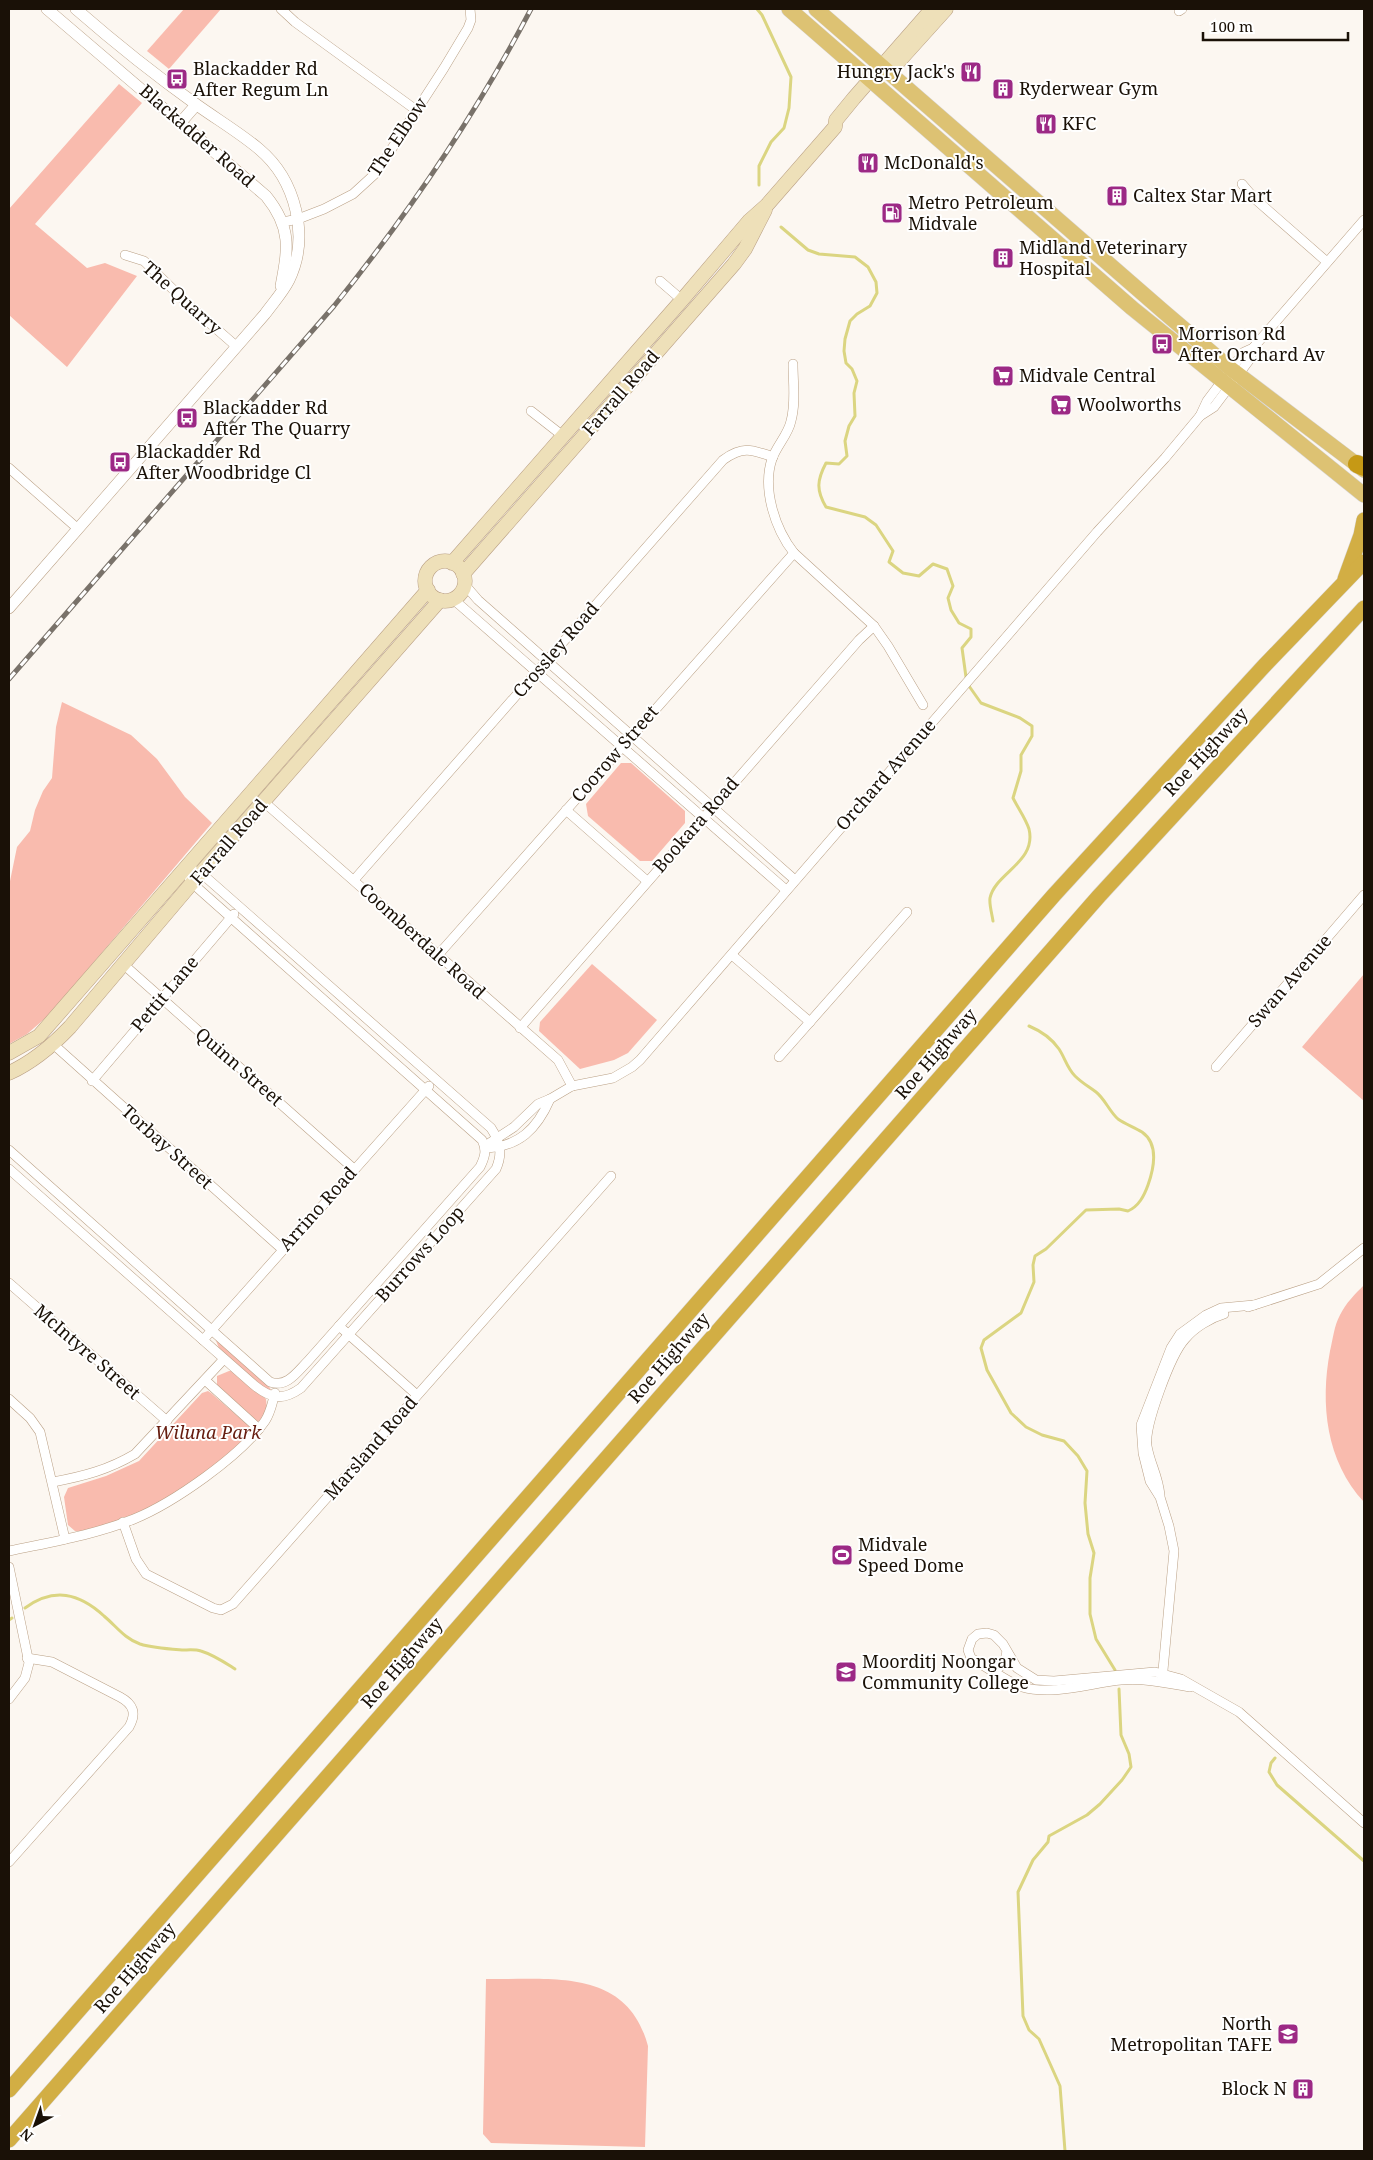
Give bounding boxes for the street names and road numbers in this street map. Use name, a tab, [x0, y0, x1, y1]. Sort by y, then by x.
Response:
street label: Blackadder Road	[135, 79, 260, 192]
street label: The Elbow	[362, 92, 433, 181]
street label: The Quarry	[138, 255, 228, 340]
street label: Farrall Road	[576, 344, 664, 440]
street label: Crossley Road	[507, 596, 604, 702]
street label: Coorow Street	[565, 700, 663, 807]
street label: Roe Highway	[1158, 701, 1253, 801]
street label: Orchard Avenue	[830, 713, 940, 835]
street label: Bookara Road	[647, 771, 744, 877]
street label: Farrall Road	[184, 793, 272, 889]
street label: Coomberdale Road	[354, 877, 491, 1004]
street label: Swan Avenue	[1242, 929, 1336, 1032]
street label: Pettit Lane	[125, 950, 203, 1037]
street label: Roe Highway	[889, 1002, 982, 1104]
street label: Quinn Street	[191, 1022, 289, 1111]
street label: Torbay Street	[117, 1099, 218, 1194]
street label: Arrino Road	[273, 1161, 361, 1256]
street label: Burrows Loop	[370, 1200, 469, 1307]
street label: McIntyre Street	[29, 1298, 146, 1404]
street label: Roe Highway	[622, 1306, 715, 1408]
street label: Marsland Road	[319, 1390, 422, 1504]
street label: Roe Highway	[355, 1611, 448, 1713]
street label: Roe Highway	[88, 1916, 181, 2018]

